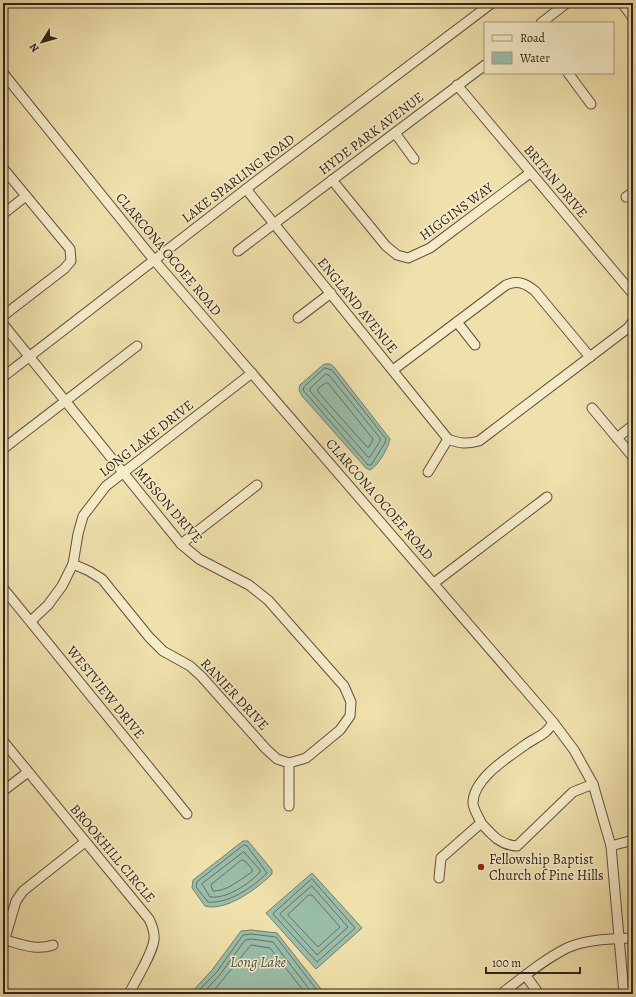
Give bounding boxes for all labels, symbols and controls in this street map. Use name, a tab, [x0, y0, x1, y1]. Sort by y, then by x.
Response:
north arrow	[22, 22, 62, 62]
legend	[484, 22, 614, 74]
text: Road	[520, 30, 546, 46]
text: N	[26, 40, 43, 55]
text: Water	[519, 50, 550, 66]
street label: HYDE PARK AVENUE	[315, 88, 428, 179]
street label: LAKE SPARLING ROAD	[178, 129, 299, 227]
street label: BRITAN DRIVE	[519, 141, 592, 222]
street label: HIGGINS WAY	[415, 178, 498, 245]
street label: CLARCONA OCOEE ROAD	[111, 189, 226, 320]
street label: ENGLAND AVENUE	[313, 253, 402, 357]
street label: LONG LAKE DRIVE	[95, 396, 197, 481]
street label: CLARCONA OCOEE ROAD	[322, 435, 438, 564]
street label: MISSON DRIVE	[130, 463, 207, 547]
street label: WESTVIEW DRIVE	[62, 641, 149, 743]
street label: RANIER DRIVE	[196, 654, 273, 734]
street label: BROOKHILL CIRCLE	[66, 800, 160, 907]
place label: Fellowship Baptist Church of Pine Hills	[489, 850, 604, 885]
marker: Fellowship Baptist Church of Pine Hills	[476, 862, 486, 872]
scale bar	[486, 949, 580, 975]
water label: Long Lake	[230, 952, 287, 972]
text: 100 m	[492, 955, 521, 971]

